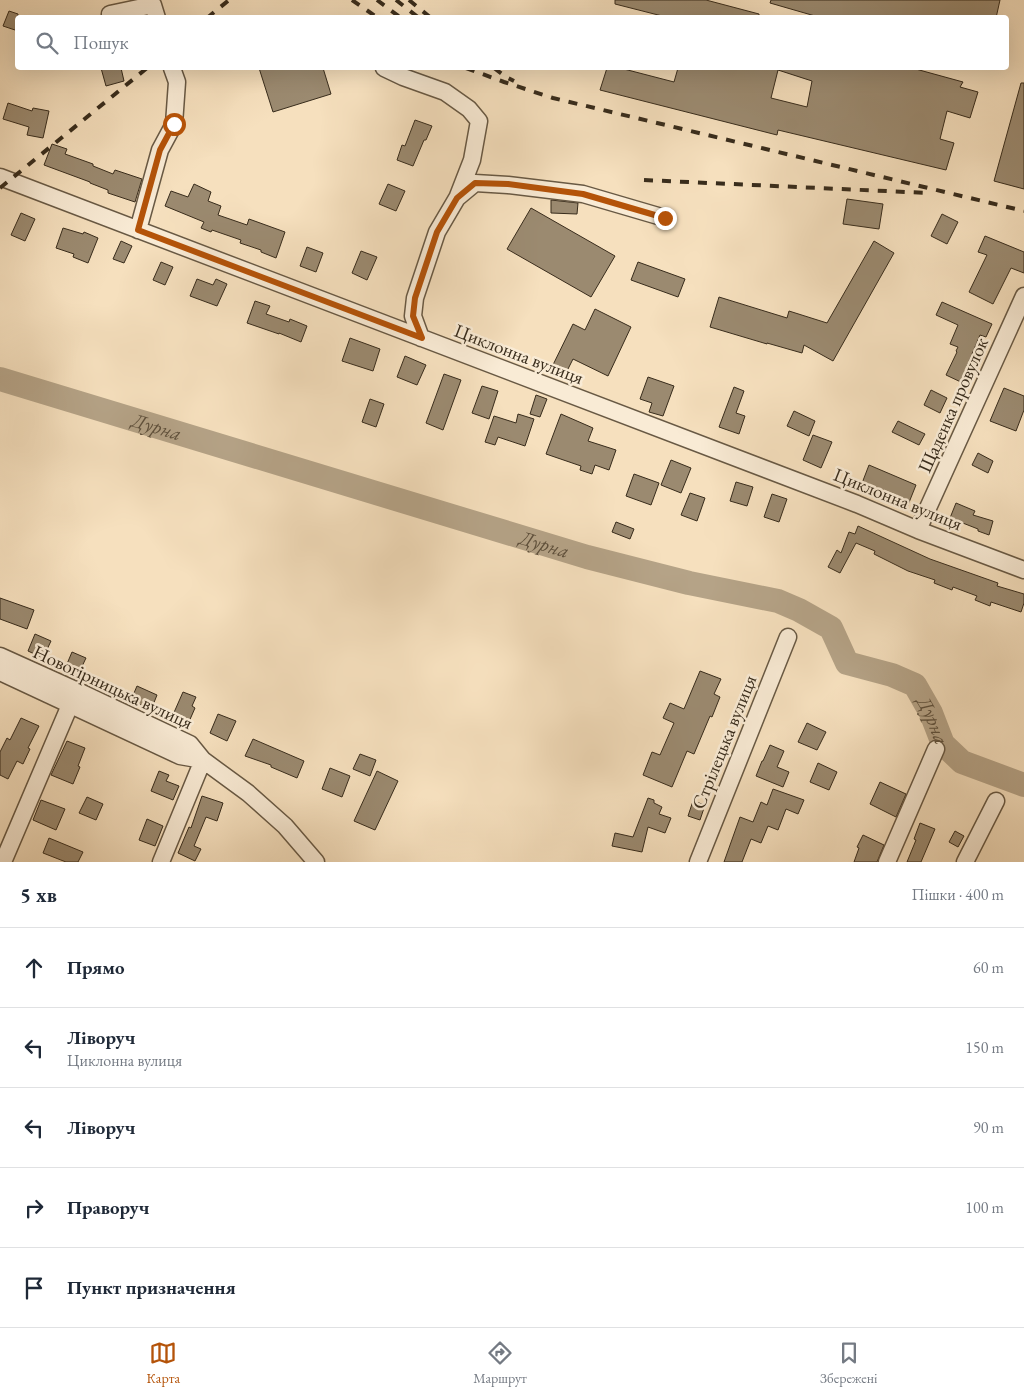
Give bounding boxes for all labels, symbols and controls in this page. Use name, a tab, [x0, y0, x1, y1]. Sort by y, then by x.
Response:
search box	[15, 15, 1009, 70]
icon: search	[33, 29, 61, 57]
text: Пошук	[73, 30, 129, 55]
route start	[163, 113, 186, 136]
route end	[654, 207, 677, 230]
street label: Циклонна вулиця	[451, 318, 588, 390]
street label: Щаденка провулок	[912, 333, 994, 477]
water label: Дурна	[127, 406, 185, 446]
street label: Циклонна вулиця	[830, 462, 966, 536]
water label: Дурна	[515, 524, 572, 564]
street label: Новогірницька вулиця	[29, 639, 198, 735]
street label: Стрілецька вулиця	[686, 671, 763, 813]
water label: Дурна	[910, 690, 955, 748]
text: 5 хв	[20, 881, 57, 908]
text: Пішки · 400 m	[911, 884, 1004, 905]
icon: ahead	[20, 954, 48, 982]
text: Прямо	[67, 955, 125, 980]
text: 60 m	[973, 957, 1004, 978]
text: Ліворуч	[67, 1025, 135, 1050]
icon: left	[20, 1034, 48, 1062]
text: 150 m	[965, 1037, 1004, 1058]
text: Циклонна вулиця	[67, 1050, 182, 1071]
icon: left	[20, 1114, 48, 1142]
text: Ліворуч	[67, 1115, 135, 1140]
text: 90 m	[973, 1117, 1004, 1138]
icon: right	[20, 1194, 48, 1222]
text: Праворуч	[67, 1195, 149, 1220]
text: 100 m	[965, 1197, 1004, 1218]
icon: arrive	[20, 1274, 48, 1302]
text: Пункт призначення	[67, 1275, 236, 1300]
tab: Карта	[147, 1339, 180, 1387]
tab: Маршрут	[473, 1339, 527, 1387]
tab: Збережені	[820, 1339, 877, 1387]

